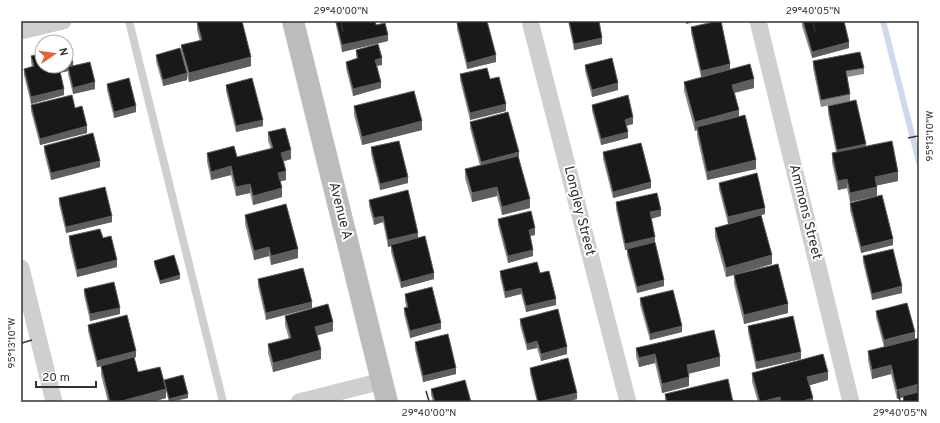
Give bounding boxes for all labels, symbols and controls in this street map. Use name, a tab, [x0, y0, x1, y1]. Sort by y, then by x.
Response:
text: 29°40'00"N	[314, 5, 368, 18]
text: 29°40'05"N	[786, 5, 840, 18]
north arrow	[34, 34, 74, 74]
text: N	[55, 47, 70, 57]
text: 95°13'10"W	[924, 111, 937, 161]
street label: Ammons Street	[785, 163, 825, 261]
street label: Longley Street	[560, 164, 598, 258]
street label: Avenue A	[325, 180, 355, 242]
text: 95°13'10"W	[6, 318, 19, 368]
scale bar	[36, 363, 96, 389]
text: 20 m	[42, 370, 70, 386]
text: 29°40'00"N	[402, 407, 456, 420]
text: 29°40'05"N	[873, 407, 927, 420]

